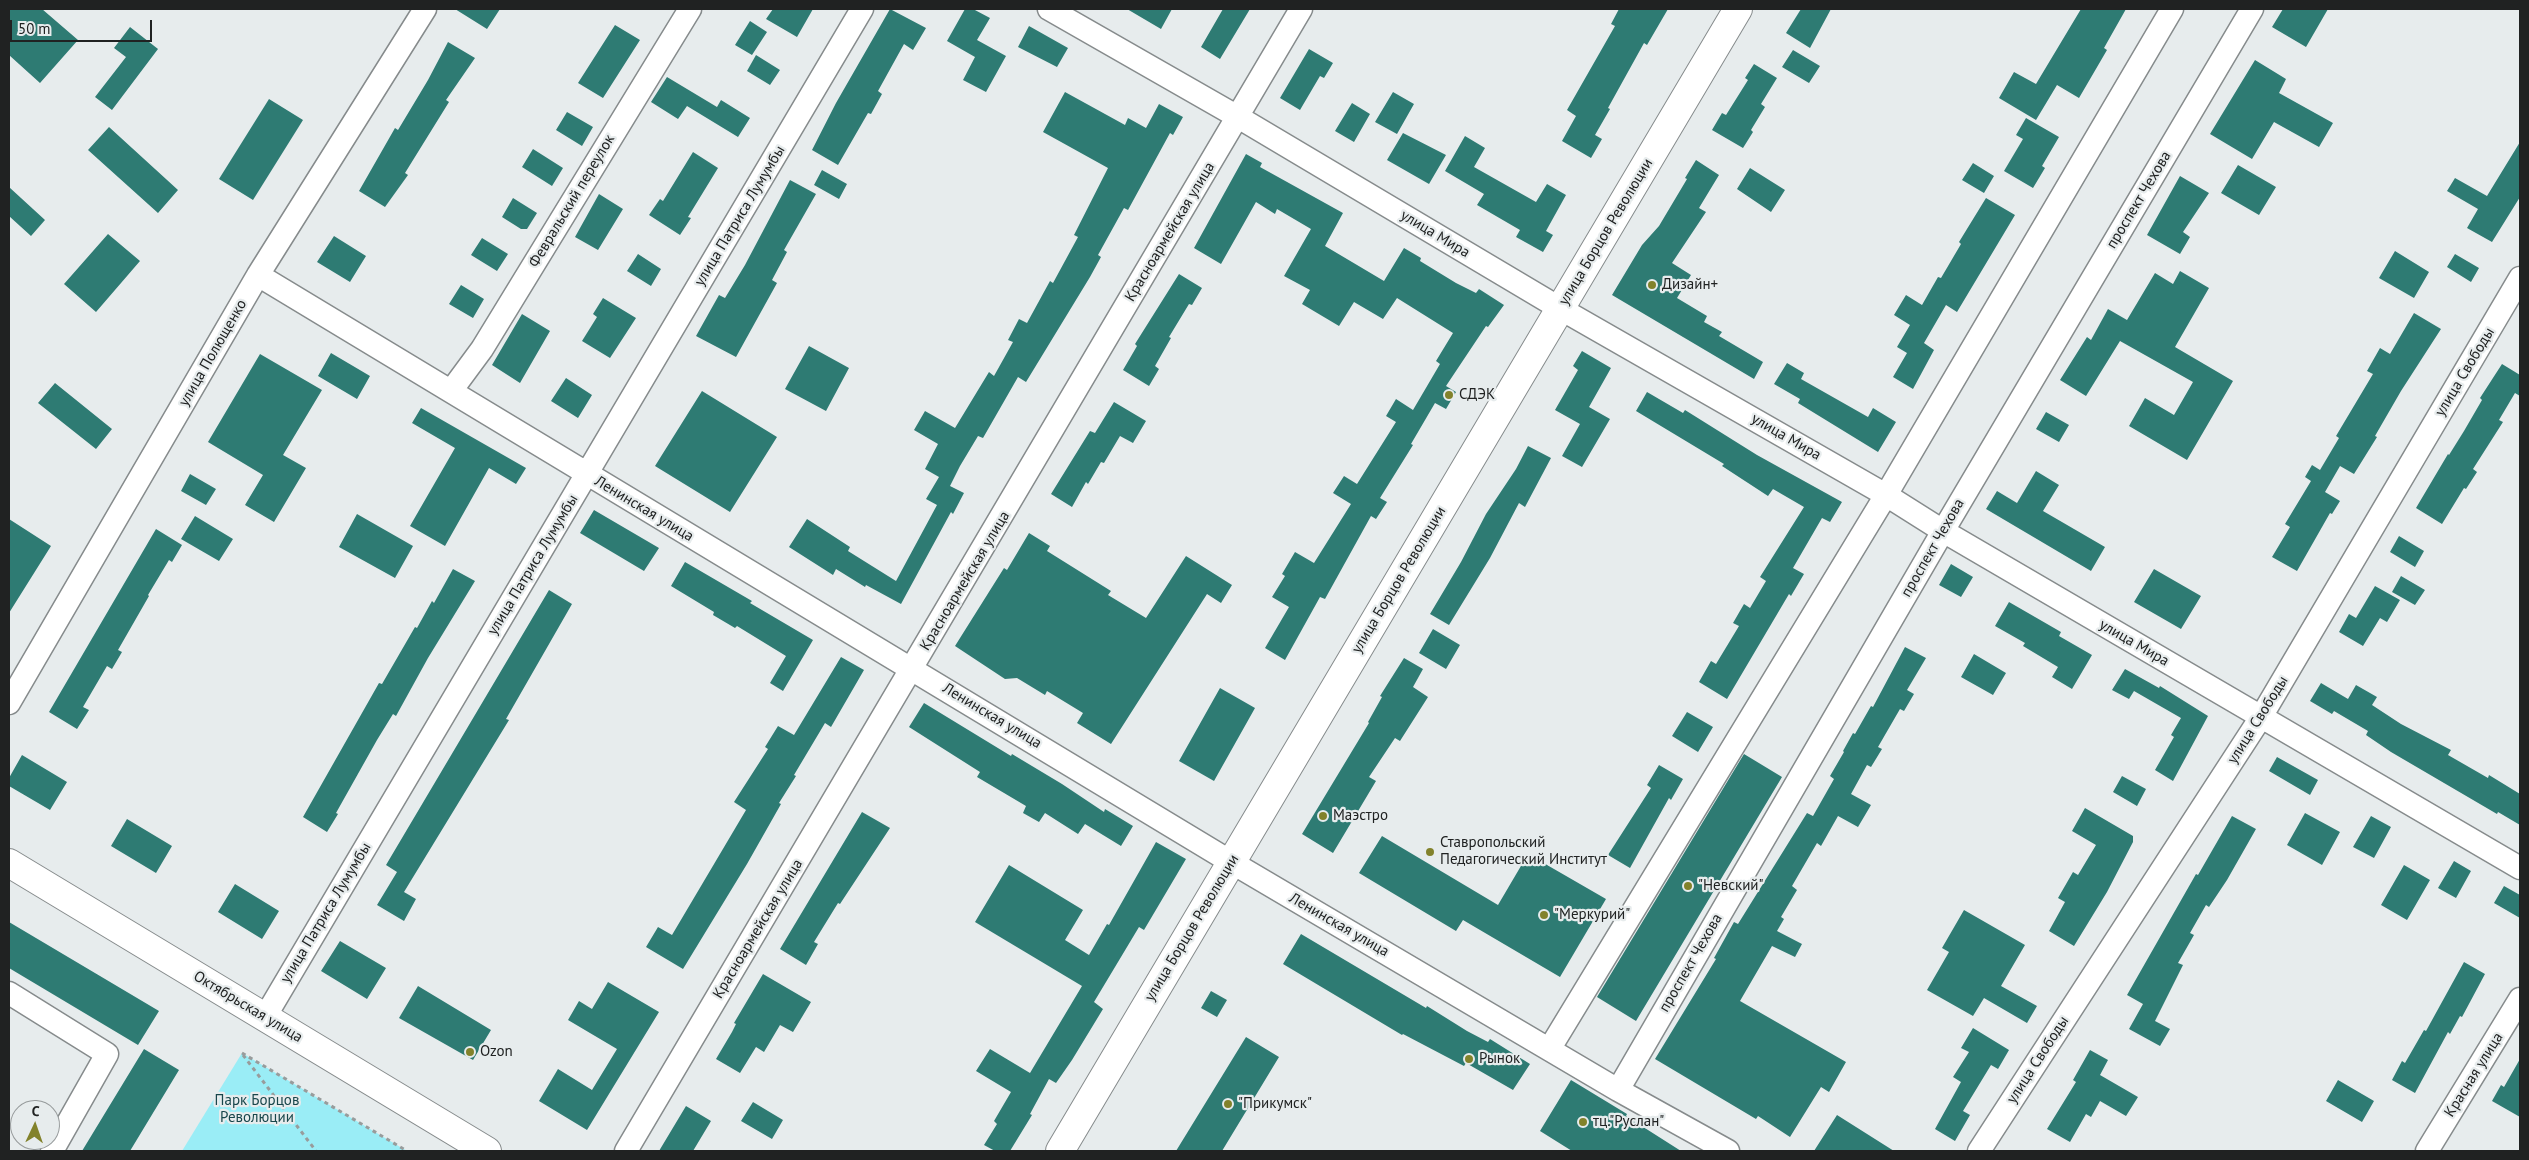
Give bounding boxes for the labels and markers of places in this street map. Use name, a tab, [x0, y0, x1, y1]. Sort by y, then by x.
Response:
place label: Дизайн+	[1662, 276, 1718, 294]
marker: Дизайн+	[1646, 279, 1658, 291]
place label: СДЭК	[1459, 386, 1495, 404]
marker: СДЭК	[1443, 389, 1455, 401]
place label: Маэстро	[1333, 807, 1388, 825]
marker: Маэстро	[1317, 810, 1329, 822]
place label: Ставропольский Педагогический Институт	[1440, 834, 1607, 869]
marker: Ставропольский Педагогический Институт	[1424, 846, 1436, 858]
place label: "Невский"	[1698, 877, 1764, 895]
marker: "Невский"	[1682, 880, 1694, 892]
place label: "Меркурий"	[1554, 906, 1630, 924]
marker: "Меркурий"	[1538, 909, 1550, 921]
place label: Ozon	[480, 1043, 513, 1061]
marker: Ozon	[464, 1046, 476, 1058]
place label: Рынок	[1479, 1050, 1520, 1068]
marker: Рынок	[1463, 1053, 1475, 1065]
place label: "Прикумск"	[1238, 1095, 1312, 1113]
marker: "Прикумск"	[1222, 1098, 1234, 1110]
place label: тц."Руслан"	[1593, 1113, 1664, 1131]
marker: тц."Руслан"	[1577, 1116, 1589, 1128]

